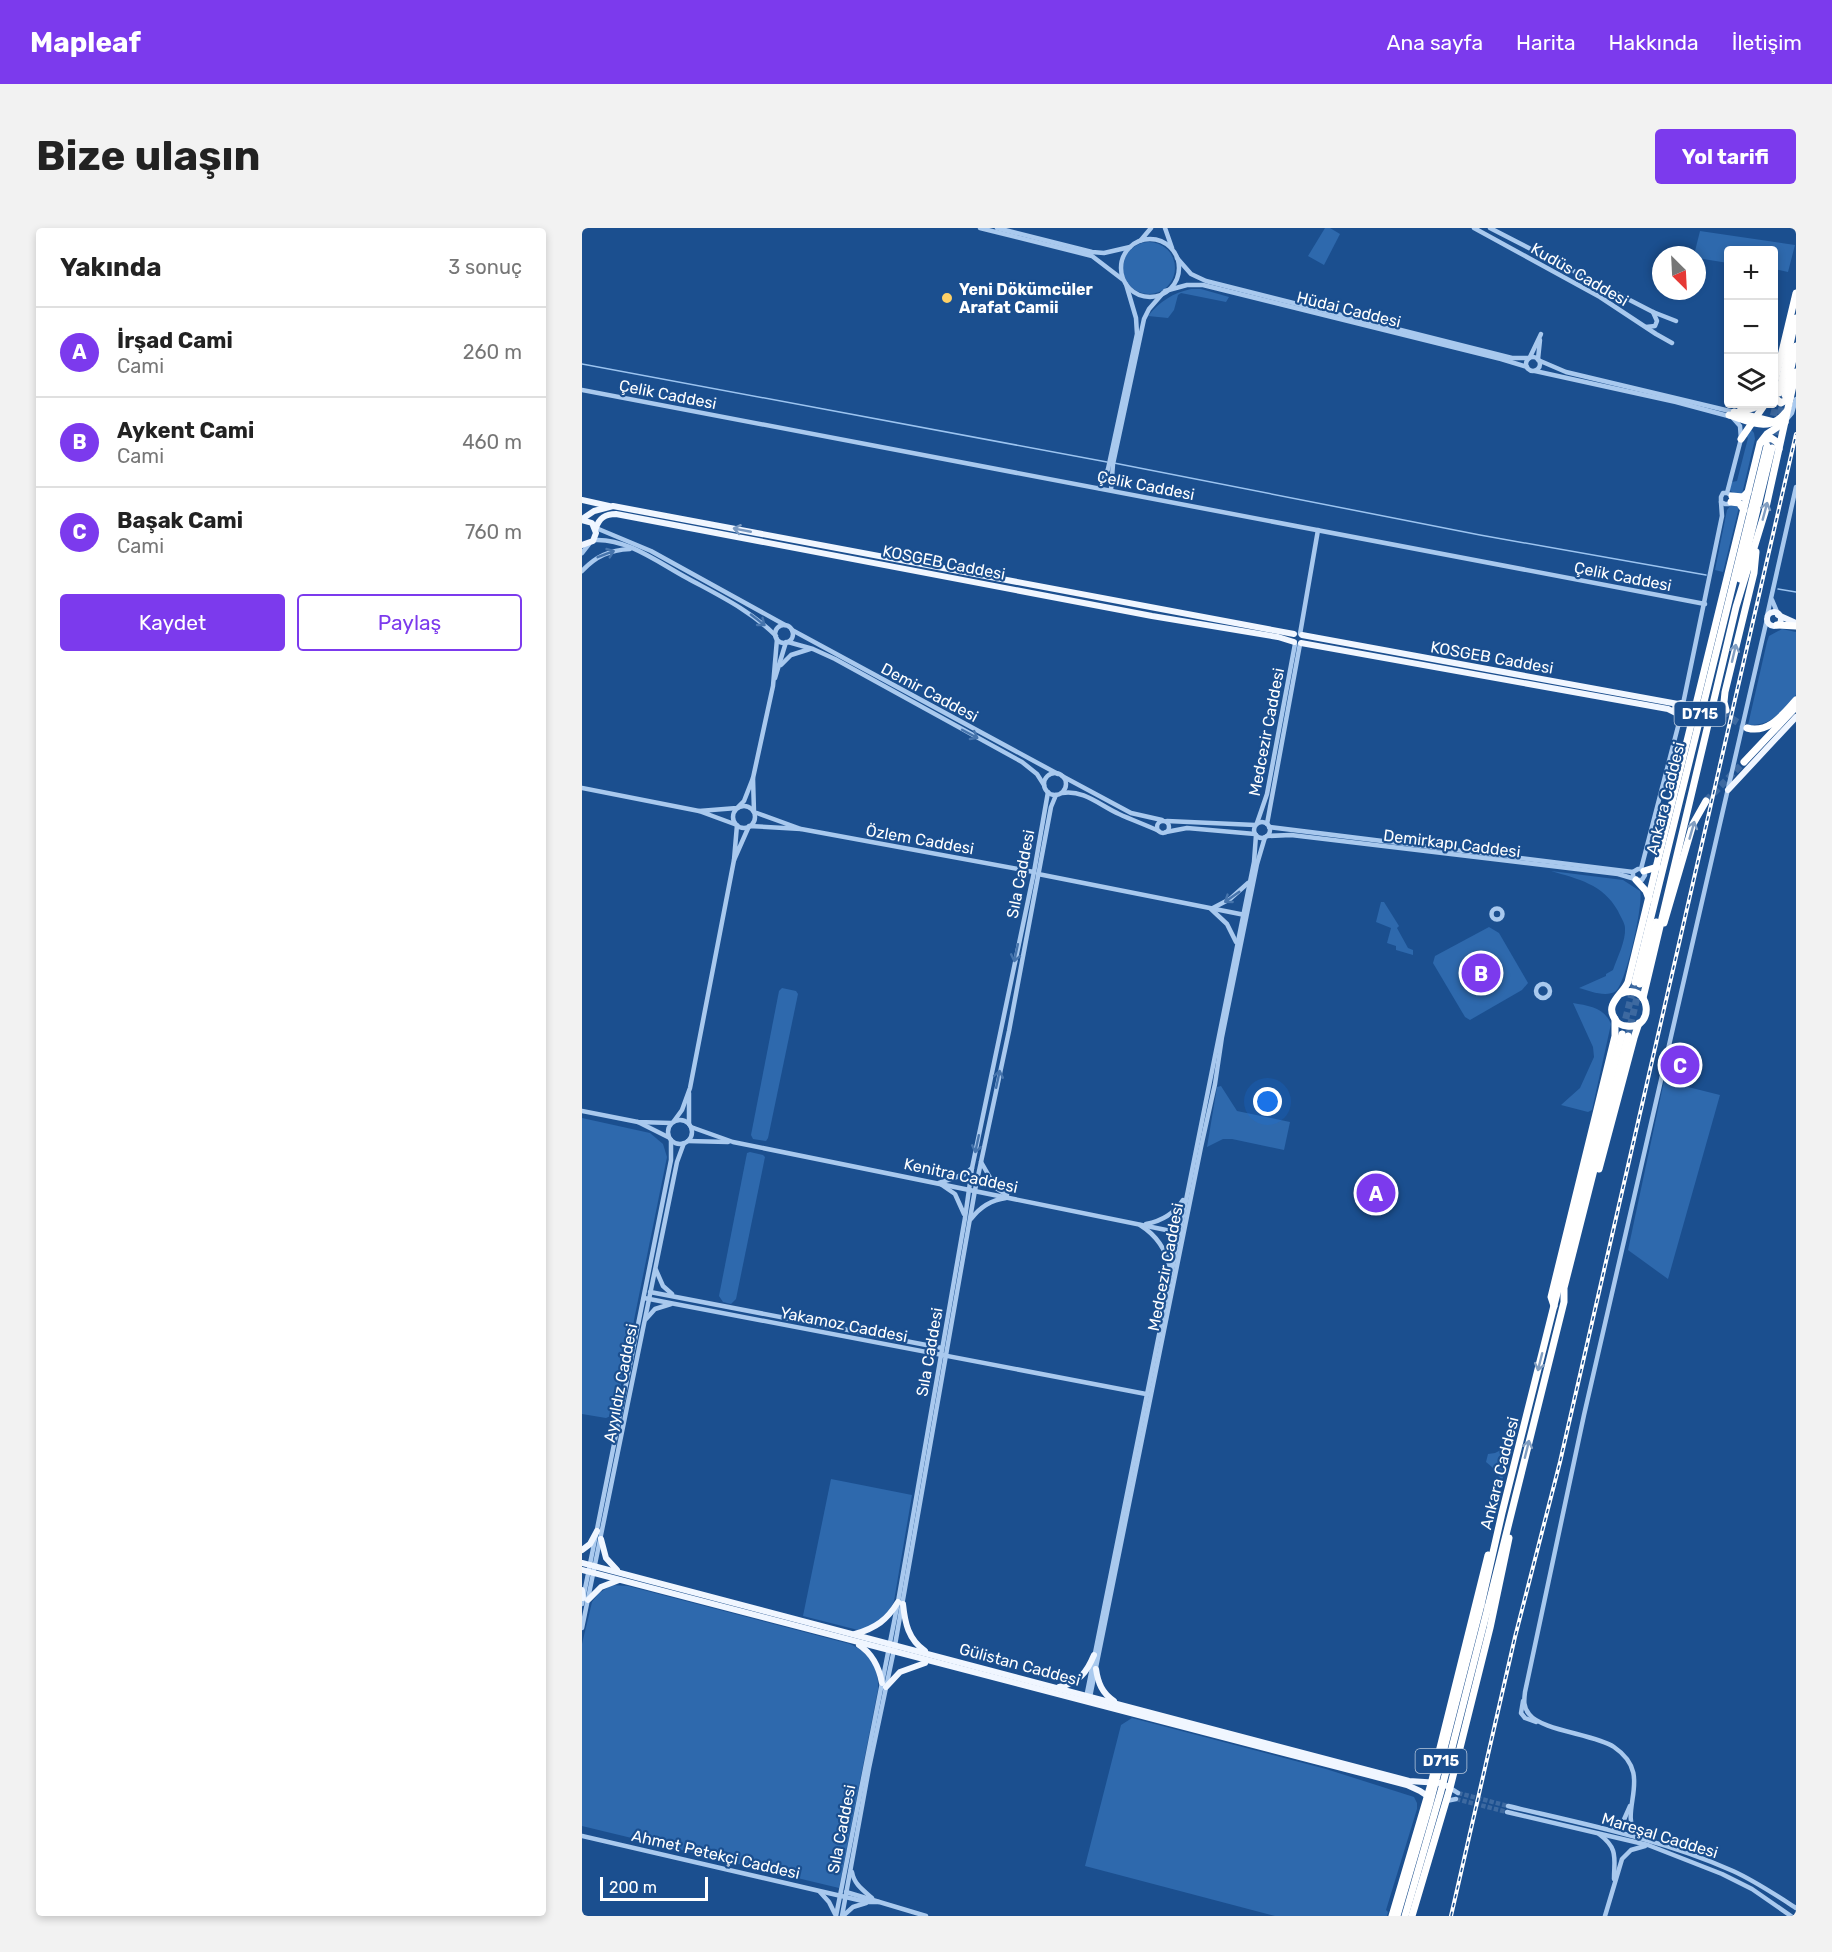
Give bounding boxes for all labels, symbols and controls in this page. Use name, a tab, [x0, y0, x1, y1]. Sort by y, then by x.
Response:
text: Mapleaf	[30, 26, 141, 59]
text: Ana sayfa	[1386, 30, 1483, 55]
text: Harita	[1516, 30, 1576, 55]
text: Hakkında	[1609, 30, 1699, 55]
text: İletişim	[1732, 30, 1802, 55]
button: Yol tarifi	[1655, 129, 1796, 184]
text: Bize ulaşın	[36, 131, 260, 181]
street label: Kudüs Caddesi	[1528, 239, 1632, 310]
north arrow	[1652, 246, 1706, 300]
map controls	[1724, 246, 1778, 408]
button: +	[1724, 246, 1778, 300]
text: Yakında	[60, 252, 162, 283]
text: 3 sonuç	[448, 255, 522, 279]
place label: Yeni Dökümcüler Arafat Camii	[959, 280, 1094, 317]
street label: Hüdai Caddesi	[1295, 287, 1403, 332]
marker: Yeni Dökümcüler Arafat Camii	[940, 291, 954, 305]
button: −	[1724, 300, 1778, 354]
text: İrşad Cami	[117, 327, 233, 354]
text: A	[72, 340, 87, 364]
text: 260 m	[463, 340, 522, 364]
text: Cami	[117, 354, 164, 378]
button: layers	[1724, 354, 1778, 408]
street label: Çelik Caddesi	[618, 376, 718, 413]
text: Aykent Cami	[117, 417, 254, 444]
text: B	[72, 430, 87, 454]
text: 460 m	[462, 430, 522, 454]
text: Cami	[117, 444, 164, 468]
street label: Çelik Caddesi	[1096, 467, 1196, 504]
one-way arrow	[1760, 502, 1771, 521]
text: Başak Cami	[117, 507, 243, 534]
text: C	[72, 520, 87, 544]
text: 760 m	[465, 520, 522, 544]
one-way arrow	[732, 524, 752, 535]
text: Cami	[117, 534, 164, 558]
street label: KOSGEB Caddesi	[881, 541, 1007, 584]
one-way arrow	[596, 548, 614, 559]
street label: Çelik Caddesi	[1573, 558, 1673, 595]
button: Kaydet	[60, 594, 285, 651]
button: Paylaş	[297, 594, 522, 651]
one-way arrow	[750, 613, 766, 626]
street label: KOSGEB Caddesi	[1429, 637, 1555, 678]
one-way arrow	[1729, 644, 1740, 663]
street label: Demir Caddesi	[878, 659, 982, 726]
street label: Medcezir Caddesi	[1245, 666, 1288, 798]
road number: D715	[1674, 702, 1726, 726]
one-way arrow	[961, 729, 979, 741]
street label: Ankara Caddesi	[1642, 740, 1689, 856]
street label: Özlem Caddesi	[864, 821, 975, 858]
one-way arrow	[1687, 821, 1698, 840]
street label: Demirkapı Caddesi	[1382, 826, 1522, 861]
street label: Sıla Caddesi	[1003, 828, 1038, 920]
one-way arrow	[1225, 891, 1241, 903]
one-way arrow	[1010, 942, 1021, 962]
pin: B	[1462, 950, 1500, 996]
pin: C	[1660, 1042, 1700, 1088]
one-way arrow	[993, 1069, 1004, 1089]
your location	[1253, 1087, 1282, 1116]
one-way arrow	[971, 1133, 982, 1153]
street label: Kenitra Caddesi	[902, 1154, 1020, 1197]
pin: A	[1356, 1170, 1396, 1216]
street label: Medcezir Caddesi	[1144, 1201, 1187, 1333]
street label: Yakamoz Caddesi	[779, 1303, 909, 1346]
street label: Sıla Caddesi	[912, 1306, 947, 1398]
street label: Ayyıldız Caddesi	[600, 1322, 641, 1444]
one-way arrow	[1533, 1353, 1545, 1372]
street label: Ankara Caddesi	[1476, 1415, 1523, 1531]
one-way arrow	[1522, 1439, 1534, 1458]
street label: Gülistan Caddesi	[957, 1639, 1083, 1690]
road number: D715	[1416, 1749, 1466, 1773]
street label: Sıla Caddesi	[824, 1783, 859, 1875]
street label: Mareşal Caddesi	[1599, 1809, 1720, 1862]
street label: Ahmet Petekçi Caddesi	[630, 1826, 802, 1883]
scale bar	[600, 1874, 708, 1902]
text: 200 m	[609, 1878, 657, 1897]

